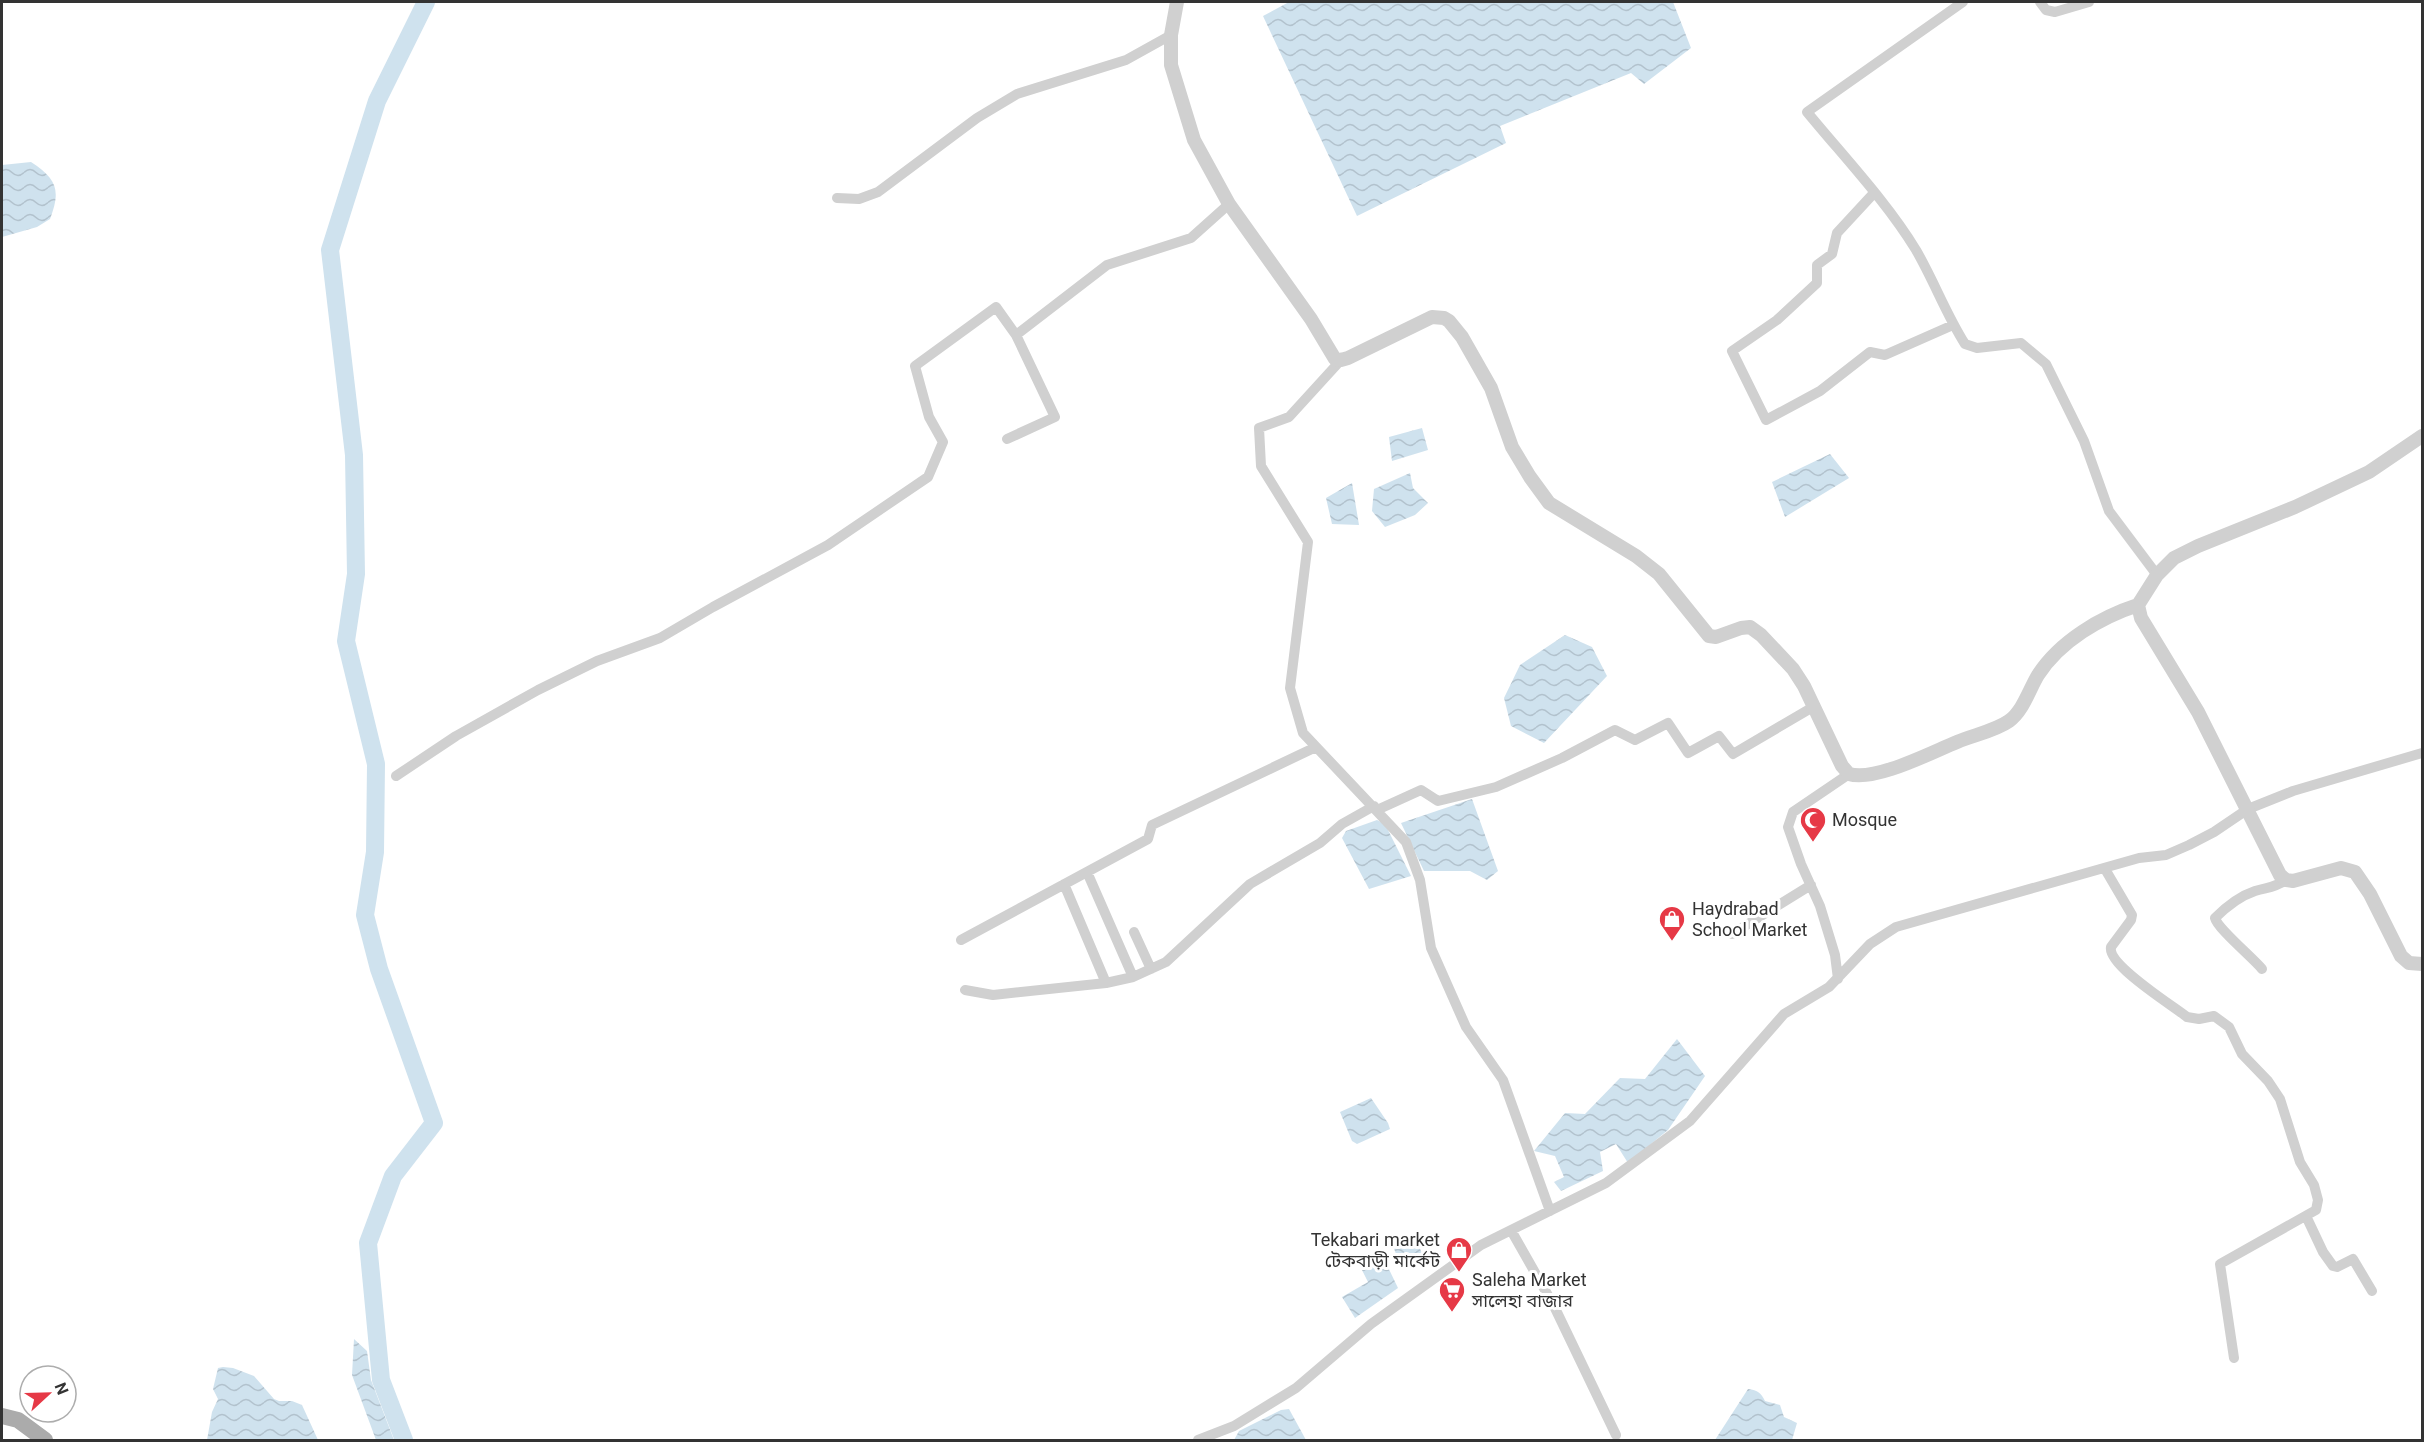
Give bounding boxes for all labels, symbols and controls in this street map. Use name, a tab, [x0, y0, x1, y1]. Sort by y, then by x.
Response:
mosque icon: Mosque	[1798, 805, 1828, 843]
place label: Mosque	[1832, 809, 1897, 830]
place label: Haydrabad School Market	[1692, 898, 1807, 940]
shop icon: Haydrabad School Market	[1657, 904, 1687, 942]
place label: Tekabari market টেকবাড়ী মার্কেট	[1311, 1229, 1441, 1271]
shop icon: Tekabari market টেকবাড়ী মার্কেট	[1444, 1235, 1474, 1273]
place label: Saleha Market সালেহা বাজার	[1471, 1269, 1587, 1311]
supermarket icon: Saleha Market সালেহা বাজার	[1437, 1275, 1467, 1313]
north arrow	[18, 1364, 78, 1424]
text: N	[51, 1380, 72, 1397]

